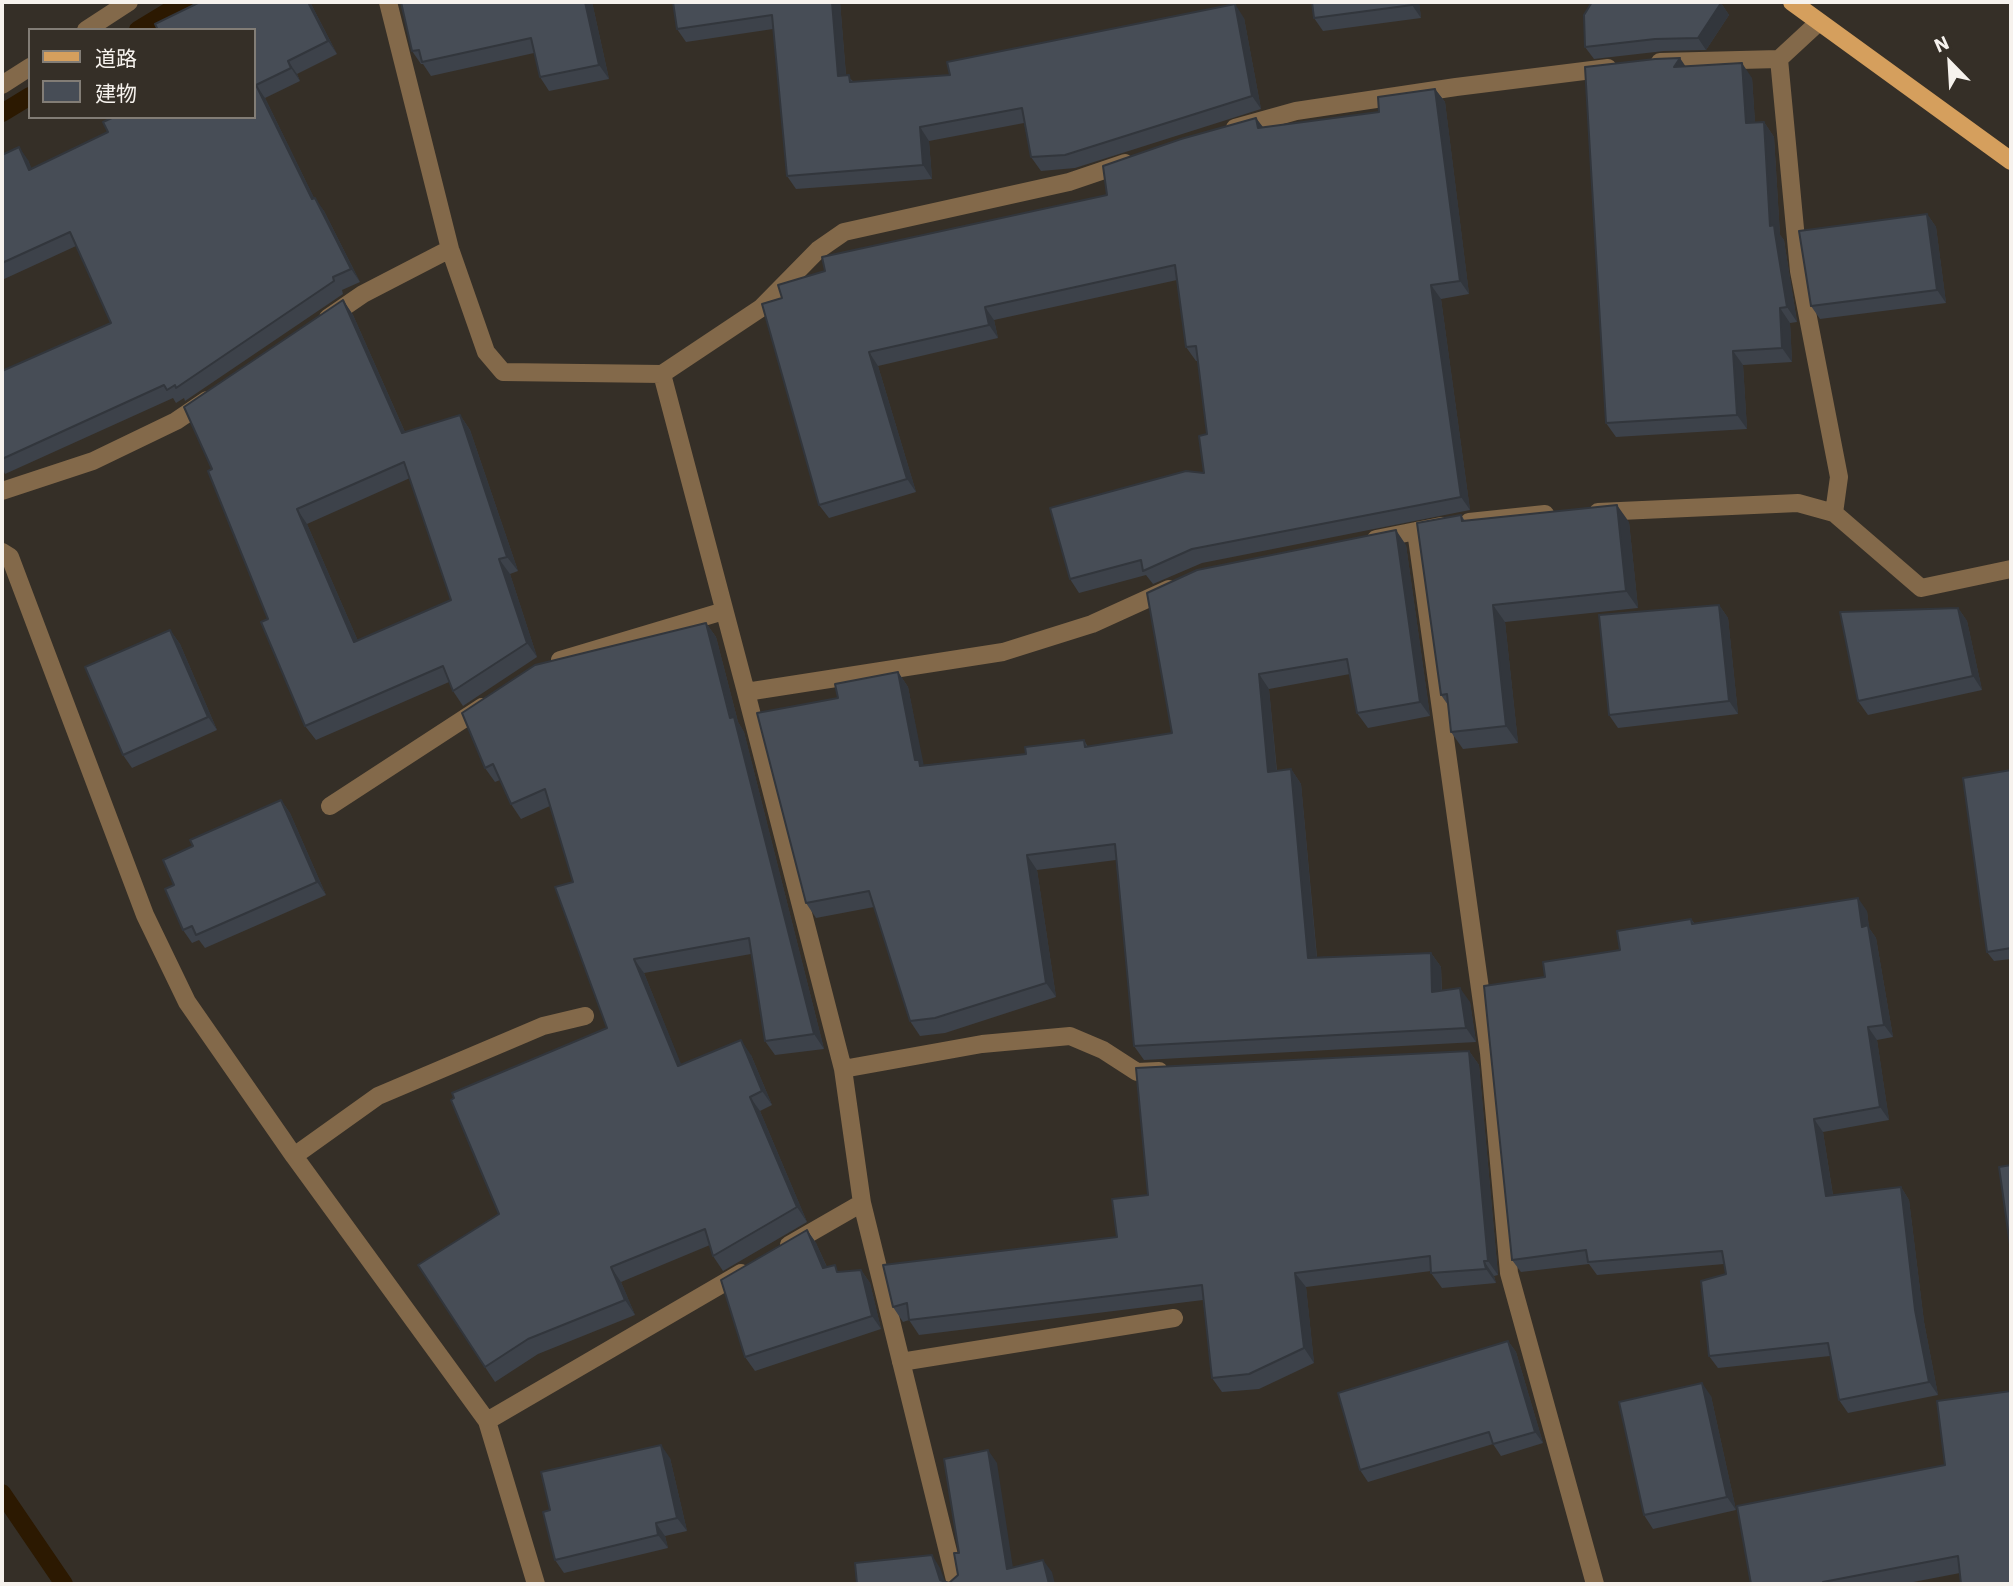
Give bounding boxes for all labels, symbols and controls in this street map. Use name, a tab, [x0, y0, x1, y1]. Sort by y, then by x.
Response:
legend	[28, 28, 256, 119]
north arrow	[1915, 28, 1985, 98]
text: N	[1930, 30, 1953, 58]
text: 道路	[95, 44, 137, 72]
text: 建物	[95, 79, 137, 107]

